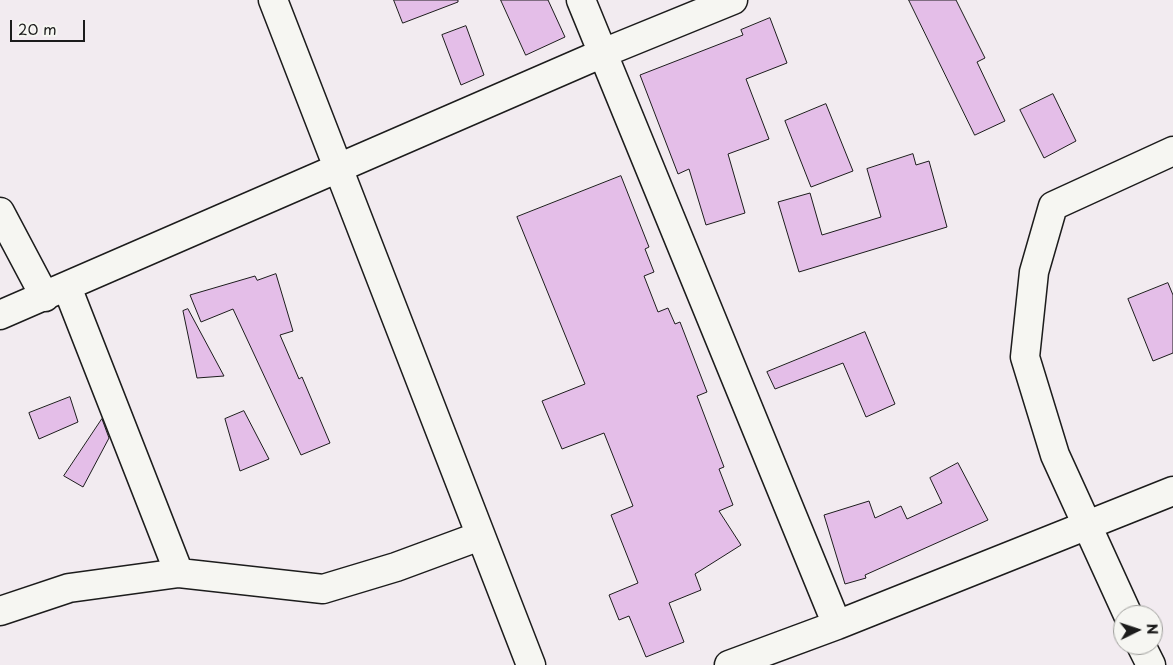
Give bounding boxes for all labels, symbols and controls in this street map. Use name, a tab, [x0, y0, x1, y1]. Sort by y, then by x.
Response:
scale bar	[12, 10, 88, 42]
text: 20 m	[18, 17, 57, 40]
north arrow	[1113, 605, 1163, 655]
text: N	[1142, 623, 1163, 635]

